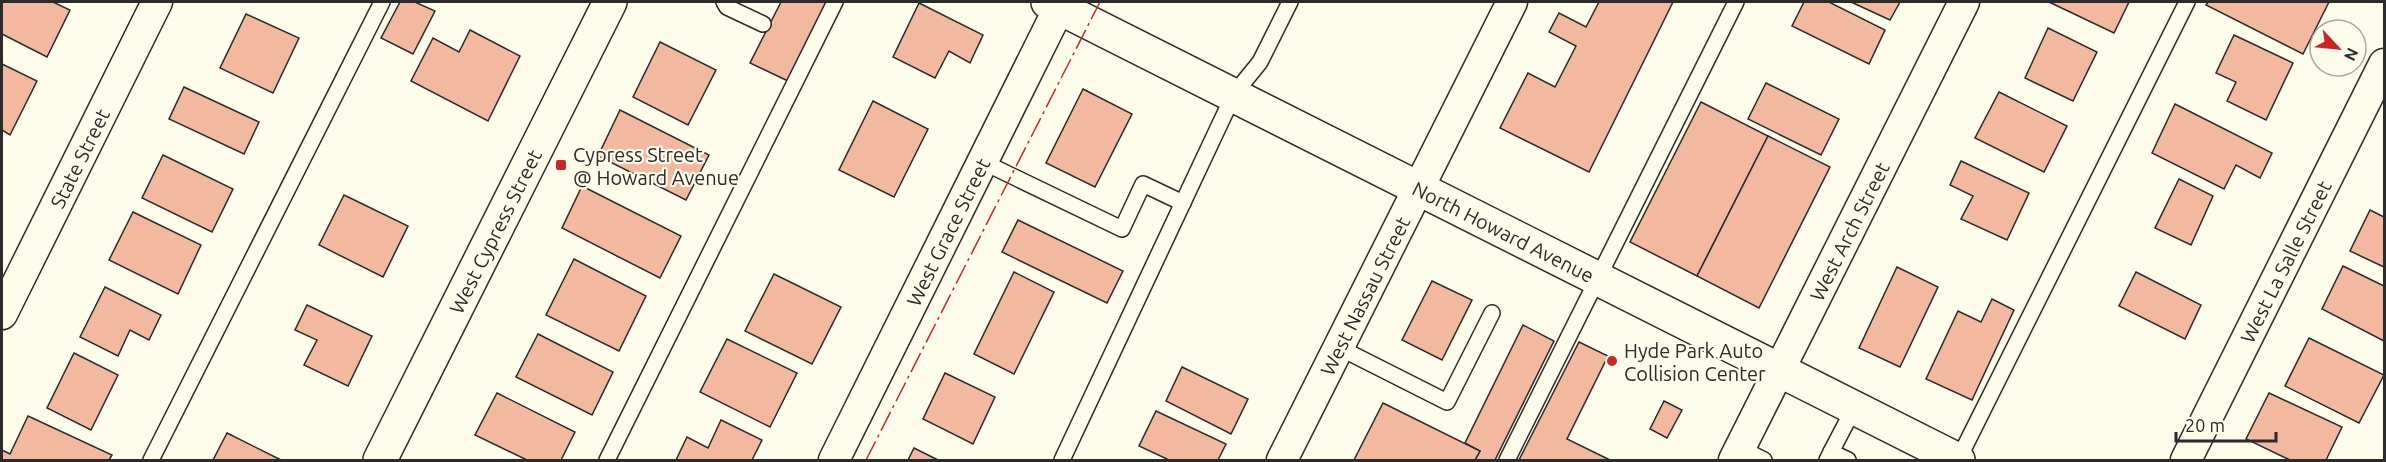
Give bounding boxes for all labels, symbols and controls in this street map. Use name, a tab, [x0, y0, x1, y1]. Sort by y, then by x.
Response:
north arrow	[2308, 18, 2368, 78]
text: N	[2341, 45, 2362, 64]
street label: State Street	[45, 105, 114, 212]
place label: Cypress Street @ Howard Avenue	[573, 143, 739, 189]
street label: West Cypress Street	[444, 145, 546, 317]
street label: West Grace Street	[901, 154, 994, 309]
marker: Cypress Street @ Howard Avenue	[554, 158, 568, 172]
street label: West Arch Street	[1804, 158, 1893, 304]
street label: North Howard Avenue	[1409, 176, 1598, 287]
street label: West La Salle Street	[2235, 176, 2335, 346]
street label: West Nassau Street	[1315, 212, 1414, 379]
place label: Hyde Park Auto Collision Center	[1624, 339, 1766, 385]
marker: Hyde Park Auto Collision Center	[1605, 354, 1619, 368]
scale bar	[2176, 405, 2276, 443]
text: 20 m	[2185, 415, 2225, 435]

